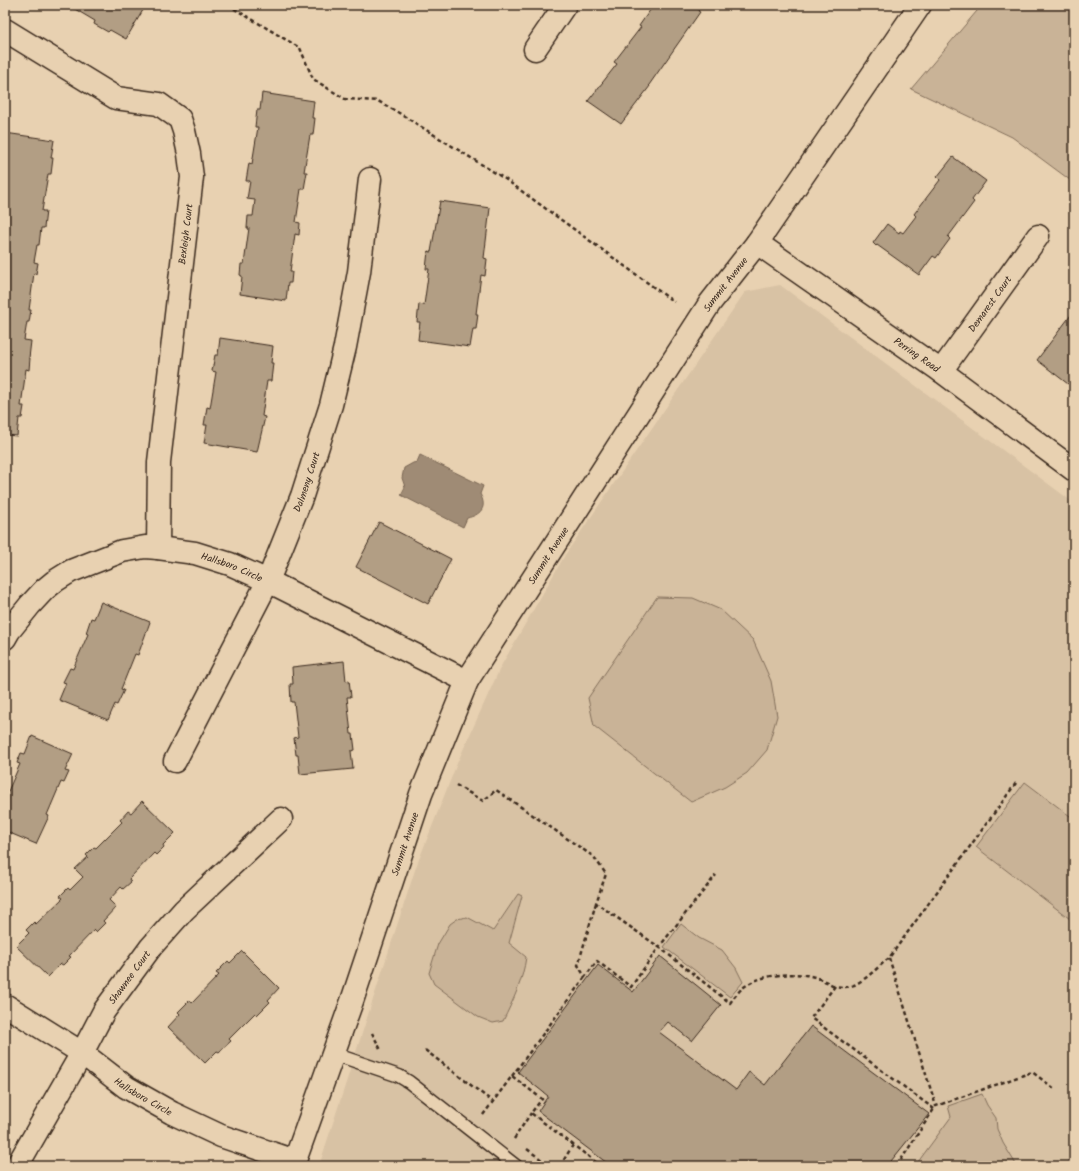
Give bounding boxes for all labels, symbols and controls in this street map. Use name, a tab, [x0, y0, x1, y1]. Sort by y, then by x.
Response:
street label: Bexleigh Court	[174, 203, 198, 265]
street label: Summit Avenue	[699, 253, 753, 315]
street label: Demarest Court	[964, 273, 1016, 336]
street label: Perring Road	[890, 333, 944, 377]
street label: Dalmeny Court	[289, 450, 325, 515]
street label: Summit Avenue	[524, 523, 574, 588]
street label: Hallsboro Circle	[199, 548, 266, 587]
street label: Summit Avenue	[387, 810, 424, 878]
street label: Shawnee Court	[105, 947, 155, 1008]
street label: Hallsboro Circle	[110, 1074, 175, 1121]

